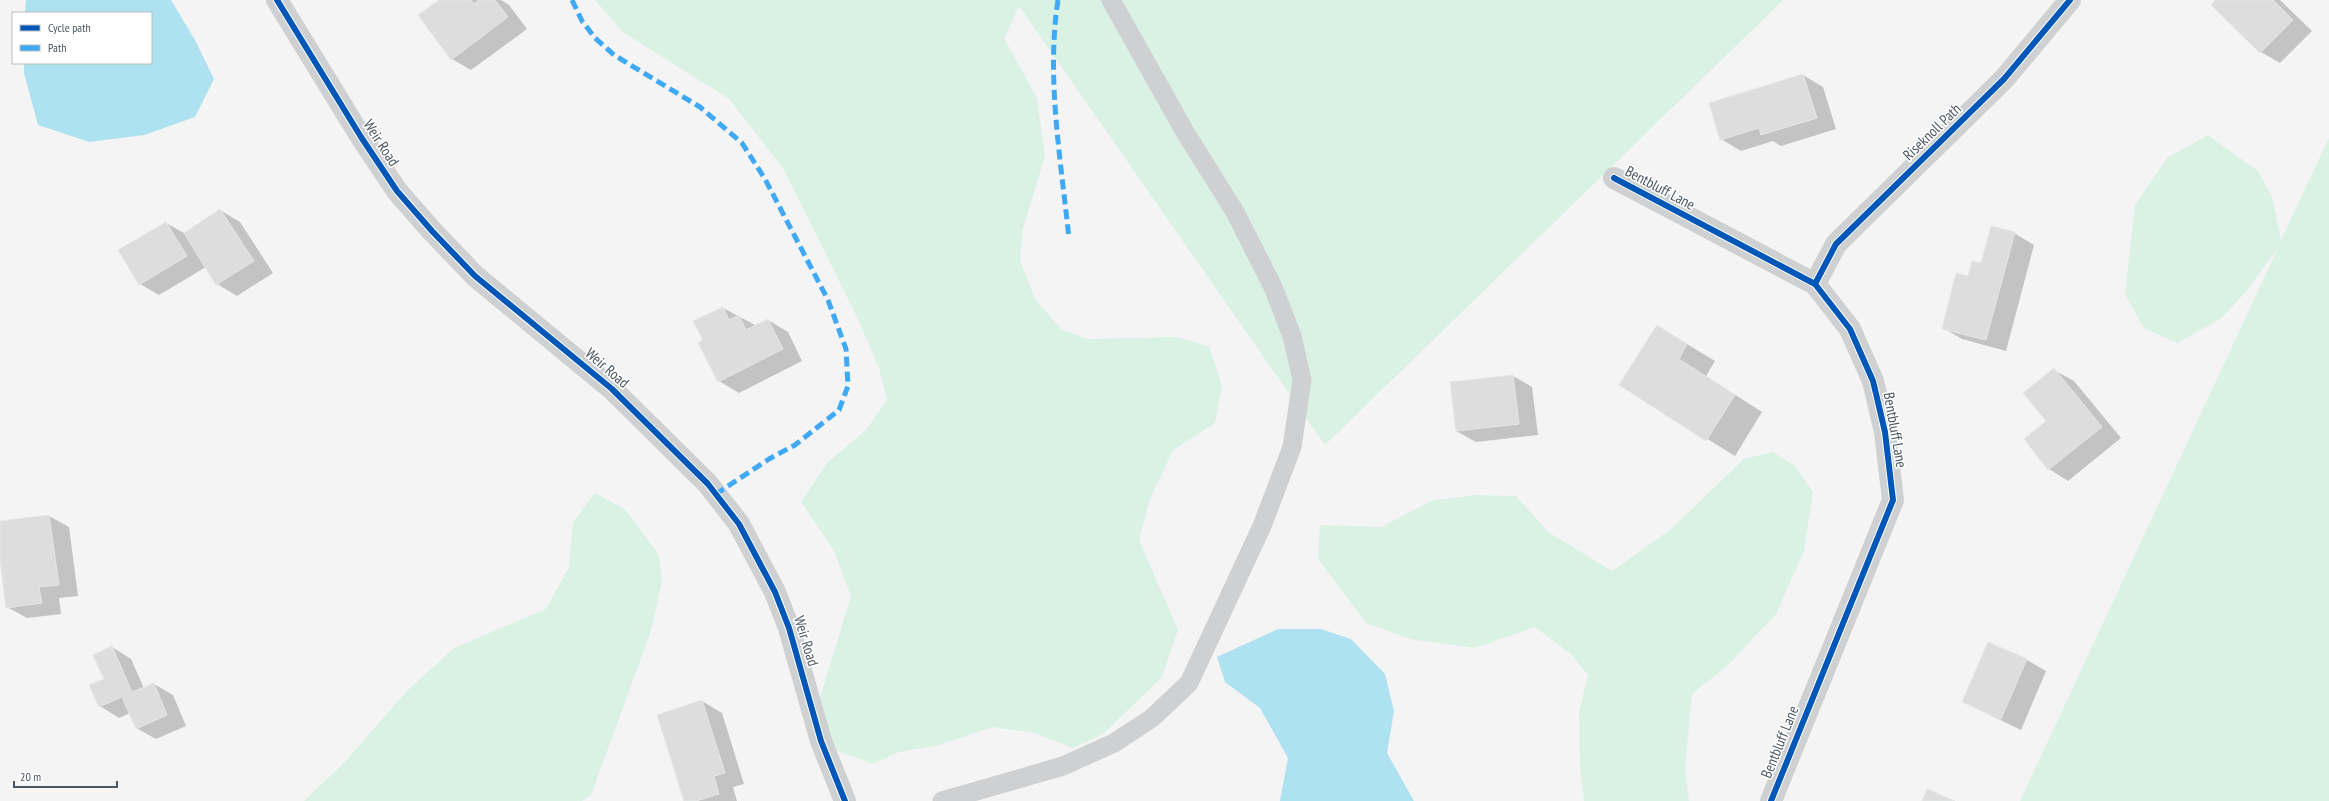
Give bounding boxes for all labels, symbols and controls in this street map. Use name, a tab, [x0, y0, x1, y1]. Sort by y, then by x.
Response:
legend	[12, 12, 152, 64]
text: Cycle path	[48, 20, 91, 35]
text: Path	[48, 40, 66, 55]
street label: Riseknoll Path	[1898, 99, 1965, 164]
street label: Weir Road	[359, 116, 404, 170]
street label: Bentbluff Lane	[1622, 161, 1698, 214]
street label: Weir Road	[582, 343, 633, 392]
street label: Bentbluff Lane	[1880, 391, 1911, 469]
street label: Weir Road	[790, 613, 823, 668]
street label: Bentbluff Lane	[1756, 703, 1803, 781]
scale bar	[14, 763, 117, 789]
text: 20 m	[20, 769, 41, 784]

